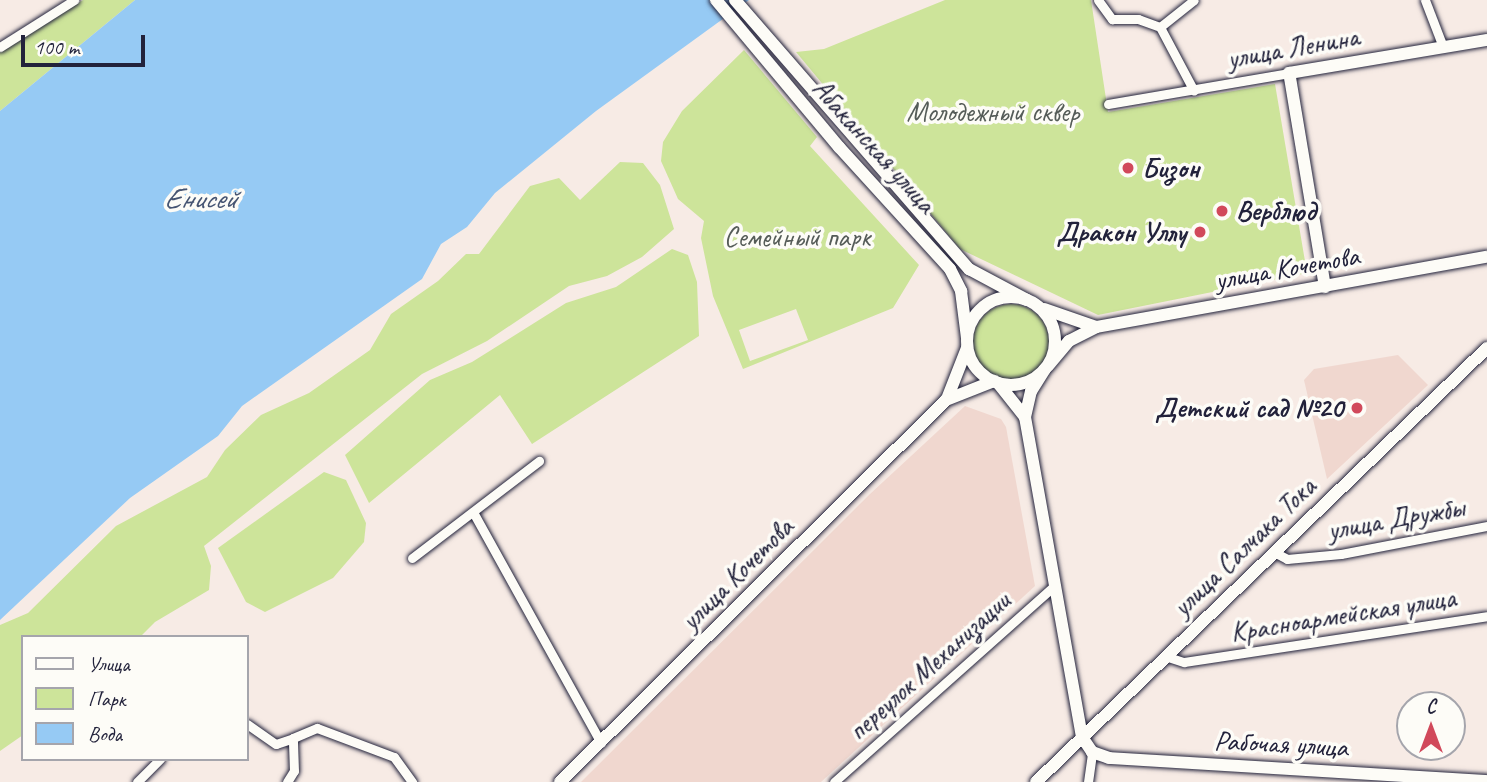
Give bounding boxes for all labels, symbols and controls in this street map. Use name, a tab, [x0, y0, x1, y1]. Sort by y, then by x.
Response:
street label: улица Ленина	[1225, 20, 1361, 76]
scale bar	[24, 21, 149, 65]
text: 100 m	[34, 34, 79, 60]
street label: Абаканская улица	[805, 71, 943, 221]
park label: Молодежный сквер	[907, 95, 1079, 129]
place label: Бизон	[1142, 151, 1199, 185]
marker: Бизон	[1120, 160, 1136, 176]
water label: Енисей	[164, 180, 236, 216]
place label: Верблюд	[1236, 194, 1316, 228]
marker: Верблюд	[1214, 203, 1230, 219]
place label: Дракон Уллу	[1056, 215, 1186, 249]
park label: Семейный парк	[724, 220, 870, 254]
marker: Дракон Уллу	[1192, 224, 1208, 240]
street label: улица Кочетова	[1211, 239, 1363, 297]
place label: Детский сад №20	[1155, 391, 1343, 425]
marker: Детский сад №20	[1349, 400, 1365, 416]
street label: улица Салчака Тока	[1165, 470, 1323, 624]
street label: улица Дружбы	[1325, 491, 1467, 547]
street label: улица Кочетова	[672, 509, 802, 639]
street label: Красноармейская улица	[1227, 580, 1459, 650]
street label: переулок Механизации	[840, 583, 1018, 749]
legend	[21, 635, 248, 761]
text: Улица	[88, 651, 130, 677]
text: Парк	[88, 686, 125, 712]
north arrow	[1396, 691, 1466, 761]
text: С	[1426, 695, 1436, 719]
text: Вода	[88, 721, 122, 747]
street label: Рабочая улица	[1213, 724, 1349, 764]

